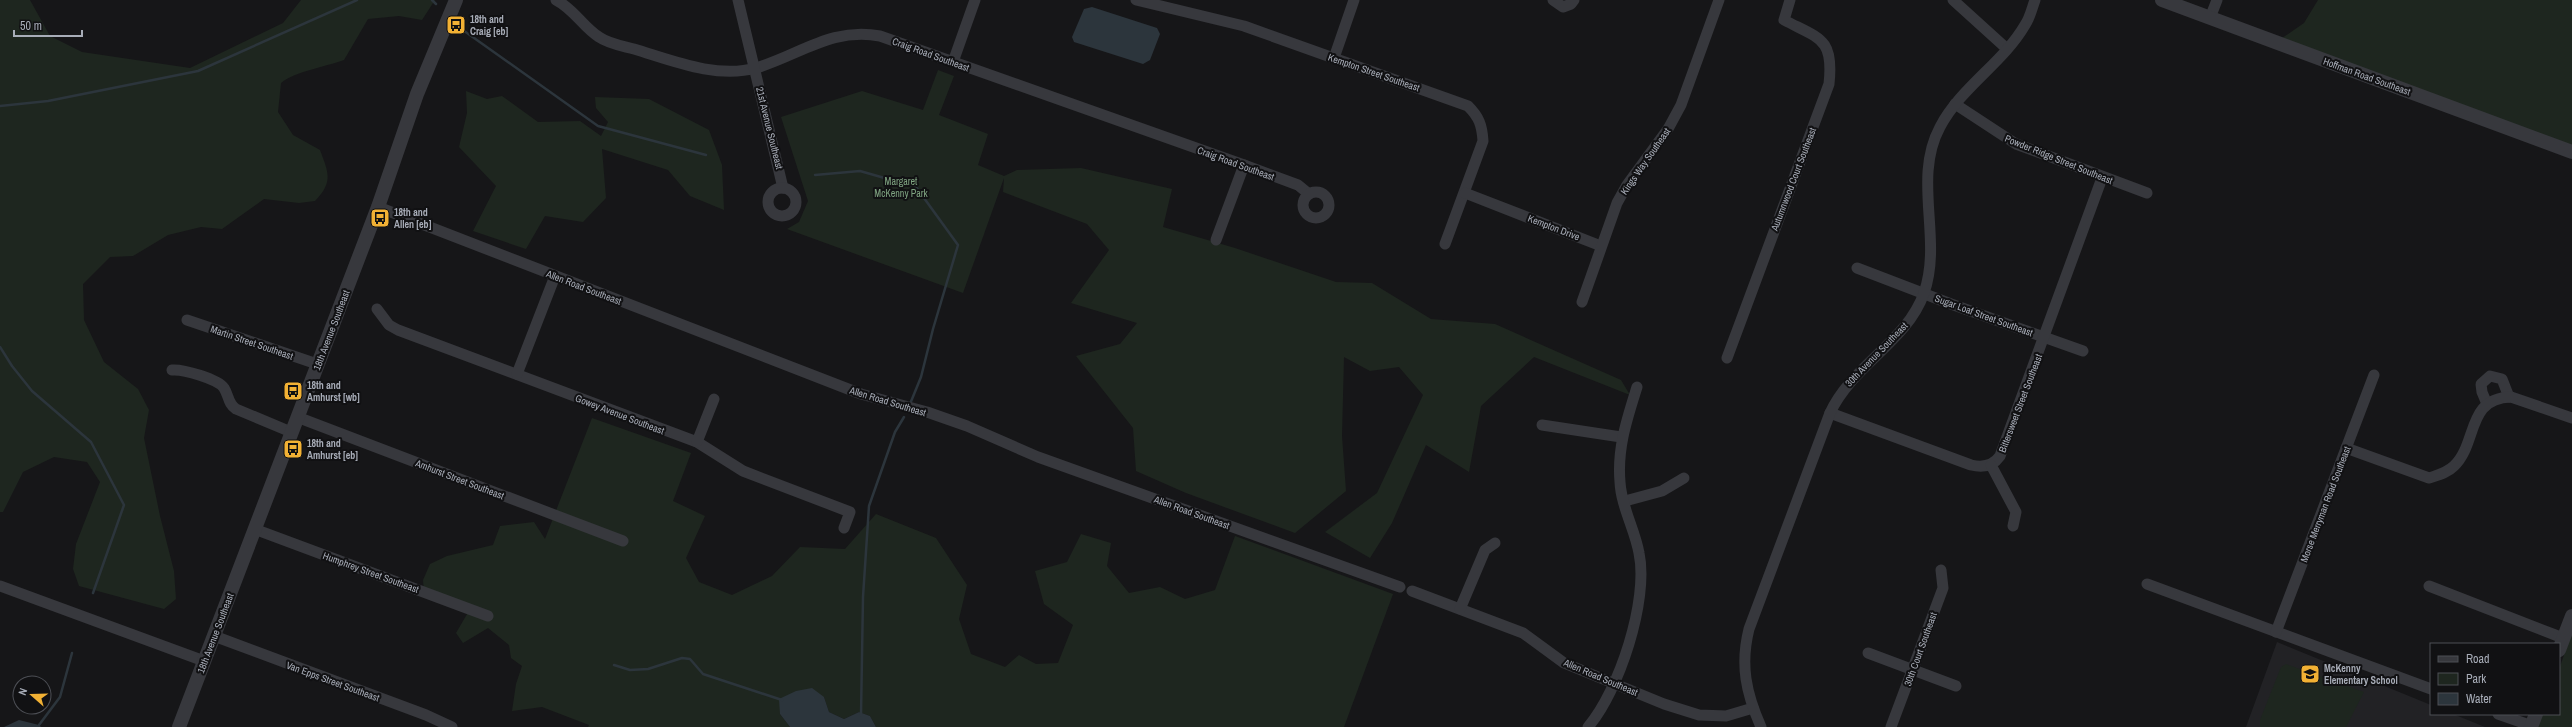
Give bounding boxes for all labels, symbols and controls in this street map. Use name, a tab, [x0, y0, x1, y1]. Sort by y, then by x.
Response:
scale bar	[14, 12, 82, 38]
place label: 18th and Craig [eb]	[470, 13, 509, 38]
bus stop icon: 18th and Craig [eb]	[445, 14, 467, 36]
text: 50 m	[20, 18, 42, 34]
street label: Craig Road Southeast	[890, 34, 972, 75]
street label: Kempton Street Southeast	[1326, 51, 1422, 95]
street label: Hoffman Road Southeast	[2321, 55, 2413, 99]
street label: 21st Avenue Southeast	[753, 86, 786, 171]
street label: Kings Way Southeast	[1618, 125, 1674, 197]
street label: Autumnwood Court Southeast	[1767, 125, 1819, 234]
street label: Powder Ridge Street Southeast	[2003, 132, 2115, 187]
street label: Craig Road Southeast	[1195, 143, 1277, 184]
park label: Margaret McKenny Park	[874, 175, 929, 200]
place label: 18th and Allen [eb]	[394, 206, 432, 231]
bus stop icon: 18th and Allen [eb]	[369, 207, 391, 229]
street label: Kempton Drive	[1526, 212, 1582, 243]
street label: Allen Road Southeast	[544, 267, 624, 308]
street label: 18th Avenue Southeast	[310, 288, 353, 372]
street label: Sugar Loaf Street Southeast	[1933, 292, 2035, 340]
street label: 30th Avenue Southeast	[1842, 319, 1911, 389]
street label: Martin Street Southeast	[209, 322, 296, 363]
street label: Bittersweet Street Southeast	[1996, 351, 2045, 454]
place label: 18th and Amhurst [wb]	[307, 379, 360, 404]
bus stop icon: 18th and Amhurst [wb]	[282, 380, 304, 402]
street label: Allen Road Southeast	[847, 383, 928, 419]
street label: Gowey Avenue Southeast	[574, 392, 667, 438]
place label: 18th and Amhurst [eb]	[307, 437, 358, 462]
bus stop icon: 18th and Amhurst [eb]	[282, 438, 304, 460]
street label: Morse Merryman Road Southeast	[2297, 444, 2354, 564]
street label: Amhurst Street Southeast	[413, 456, 507, 503]
street label: Allen Road Southeast	[1151, 492, 1232, 532]
street label: Humphrey Street Southeast	[321, 549, 421, 596]
street label: 18th Avenue Southeast	[194, 591, 237, 675]
street label: 30th Court Southeast	[1901, 610, 1940, 688]
legend	[2430, 643, 2560, 715]
text: Road	[2466, 651, 2490, 667]
street label: Allen Road Southeast	[1561, 656, 1641, 699]
street label: Van Epps Street Southeast	[284, 659, 382, 705]
place label: McKenny Elementary School	[2324, 662, 2398, 687]
school or university icon: McKenny Elementary School	[2299, 663, 2321, 685]
text: Park	[2466, 671, 2486, 687]
north arrow	[12, 675, 52, 715]
text: N	[15, 686, 30, 697]
text: Water	[2466, 691, 2493, 707]

